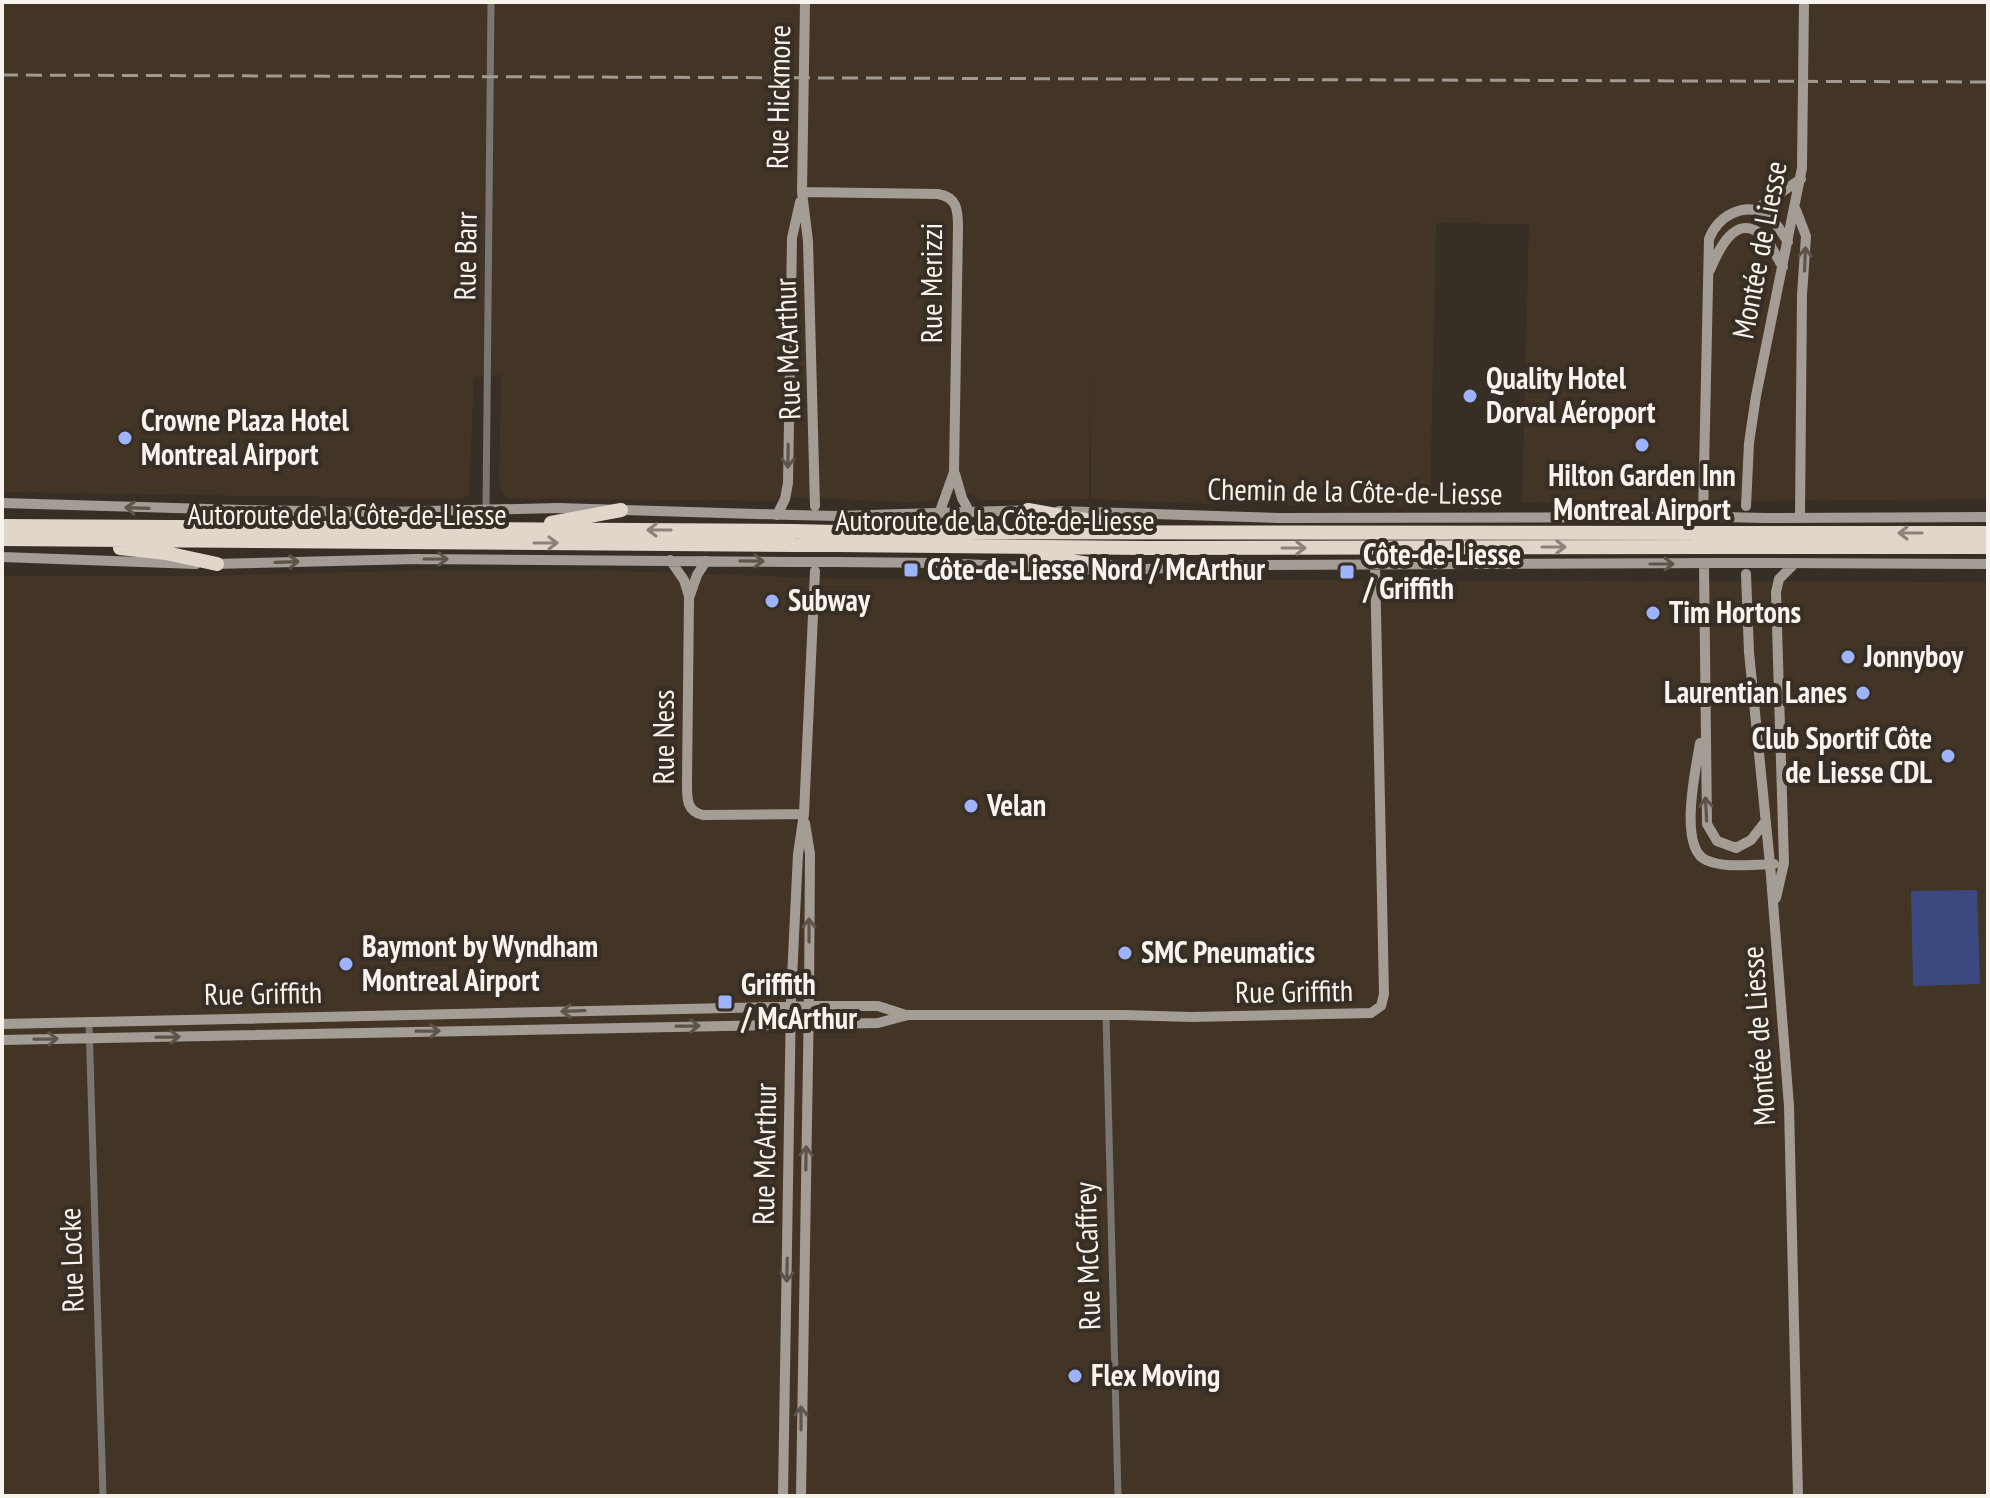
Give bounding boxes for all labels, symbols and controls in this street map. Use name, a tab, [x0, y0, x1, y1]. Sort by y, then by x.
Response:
street label: Rue Hickmore	[757, 25, 798, 169]
street label: Montée de Liesse	[1722, 158, 1795, 342]
street label: Rue Barr	[444, 210, 485, 301]
street label: Rue Merizzi	[911, 223, 950, 343]
one-way arrow	[1798, 246, 1813, 273]
street label: Rue McArthur	[765, 277, 808, 421]
place label: Quality Hotel Dorval Aéroport	[1486, 358, 1656, 431]
marker: Quality Hotel Dorval Aéroport	[1461, 387, 1479, 405]
place label: Crowne Plaza Hotel Montreal Airport	[141, 400, 350, 473]
marker: Crowne Plaza Hotel Montreal Airport	[116, 429, 134, 447]
marker: Hilton Garden Inn Montreal Airport	[1633, 436, 1651, 454]
one-way arrow	[780, 442, 796, 469]
place label: Hilton Garden Inn Montreal Airport	[1548, 455, 1736, 528]
street label: Chemin de la Côte-de-Liesse	[1207, 468, 1503, 513]
street label: Autoroute de la Côte-de-Liesse	[187, 494, 507, 533]
one-way arrow	[125, 500, 151, 515]
street label: Autoroute de la Côte-de-Liesse	[835, 500, 1155, 539]
one-way arrow	[646, 522, 673, 538]
one-way arrow	[1897, 525, 1924, 541]
place label: Côte-de-Liesse / Griffith	[1362, 534, 1521, 607]
one-way arrow	[532, 535, 559, 551]
one-way arrow	[1540, 539, 1567, 555]
one-way arrow	[1280, 540, 1307, 556]
place label: Côte-de-Liesse Nord / McArthur	[927, 549, 1265, 588]
one-way arrow	[422, 551, 449, 567]
one-way arrow	[738, 553, 765, 569]
one-way arrow	[273, 554, 300, 570]
one-way arrow	[1648, 556, 1675, 572]
marker: Côte-de-Liesse Nord / McArthur	[902, 561, 920, 579]
marker: Côte-de-Liesse / Griffith	[1338, 563, 1356, 581]
place label: Subway	[788, 580, 871, 619]
marker: Subway	[763, 592, 781, 610]
place label: Tim Hortons	[1669, 592, 1801, 631]
marker: Tim Hortons	[1644, 604, 1662, 622]
place label: Jonnyboy	[1863, 636, 1964, 675]
marker: Jonnyboy	[1839, 648, 1857, 666]
place label: Laurentian Lanes	[1664, 672, 1847, 711]
marker: Laurentian Lanes	[1854, 684, 1872, 702]
street label: Rue Ness	[643, 690, 682, 784]
place label: Club Sportif Côte de Liesse CDL	[1752, 718, 1932, 791]
marker: Club Sportif Côte de Liesse CDL	[1939, 747, 1957, 765]
place label: Velan	[986, 785, 1046, 824]
one-way arrow	[1699, 796, 1714, 823]
marker: Velan	[962, 797, 980, 815]
one-way arrow	[802, 917, 817, 944]
place label: Baymont by Wyndham Montreal Airport	[362, 926, 598, 999]
place label: SMC Pneumatics	[1141, 932, 1315, 971]
marker: SMC Pneumatics	[1116, 944, 1134, 962]
street label: Montée de Liesse	[1732, 945, 1783, 1127]
marker: Baymont by Wyndham Montreal Airport	[337, 955, 355, 973]
place label: Griffith / McArthur	[740, 964, 857, 1037]
street label: Rue Griffith	[1235, 970, 1353, 1011]
street label: Rue Griffith	[204, 972, 322, 1013]
marker: Griffith / McArthur	[716, 993, 734, 1011]
one-way arrow	[560, 1004, 587, 1019]
one-way arrow	[674, 1018, 701, 1034]
one-way arrow	[414, 1024, 441, 1039]
one-way arrow	[154, 1029, 181, 1044]
one-way arrow	[32, 1031, 59, 1047]
street label: Rue McArthur	[743, 1082, 784, 1225]
one-way arrow	[798, 1145, 814, 1172]
street label: Rue McCaffrey	[1064, 1181, 1109, 1331]
street label: Rue Locke	[49, 1207, 92, 1313]
one-way arrow	[779, 1256, 795, 1283]
place label: Flex Moving	[1091, 1355, 1220, 1394]
marker: Flex Moving	[1066, 1367, 1084, 1385]
one-way arrow	[793, 1405, 809, 1432]

